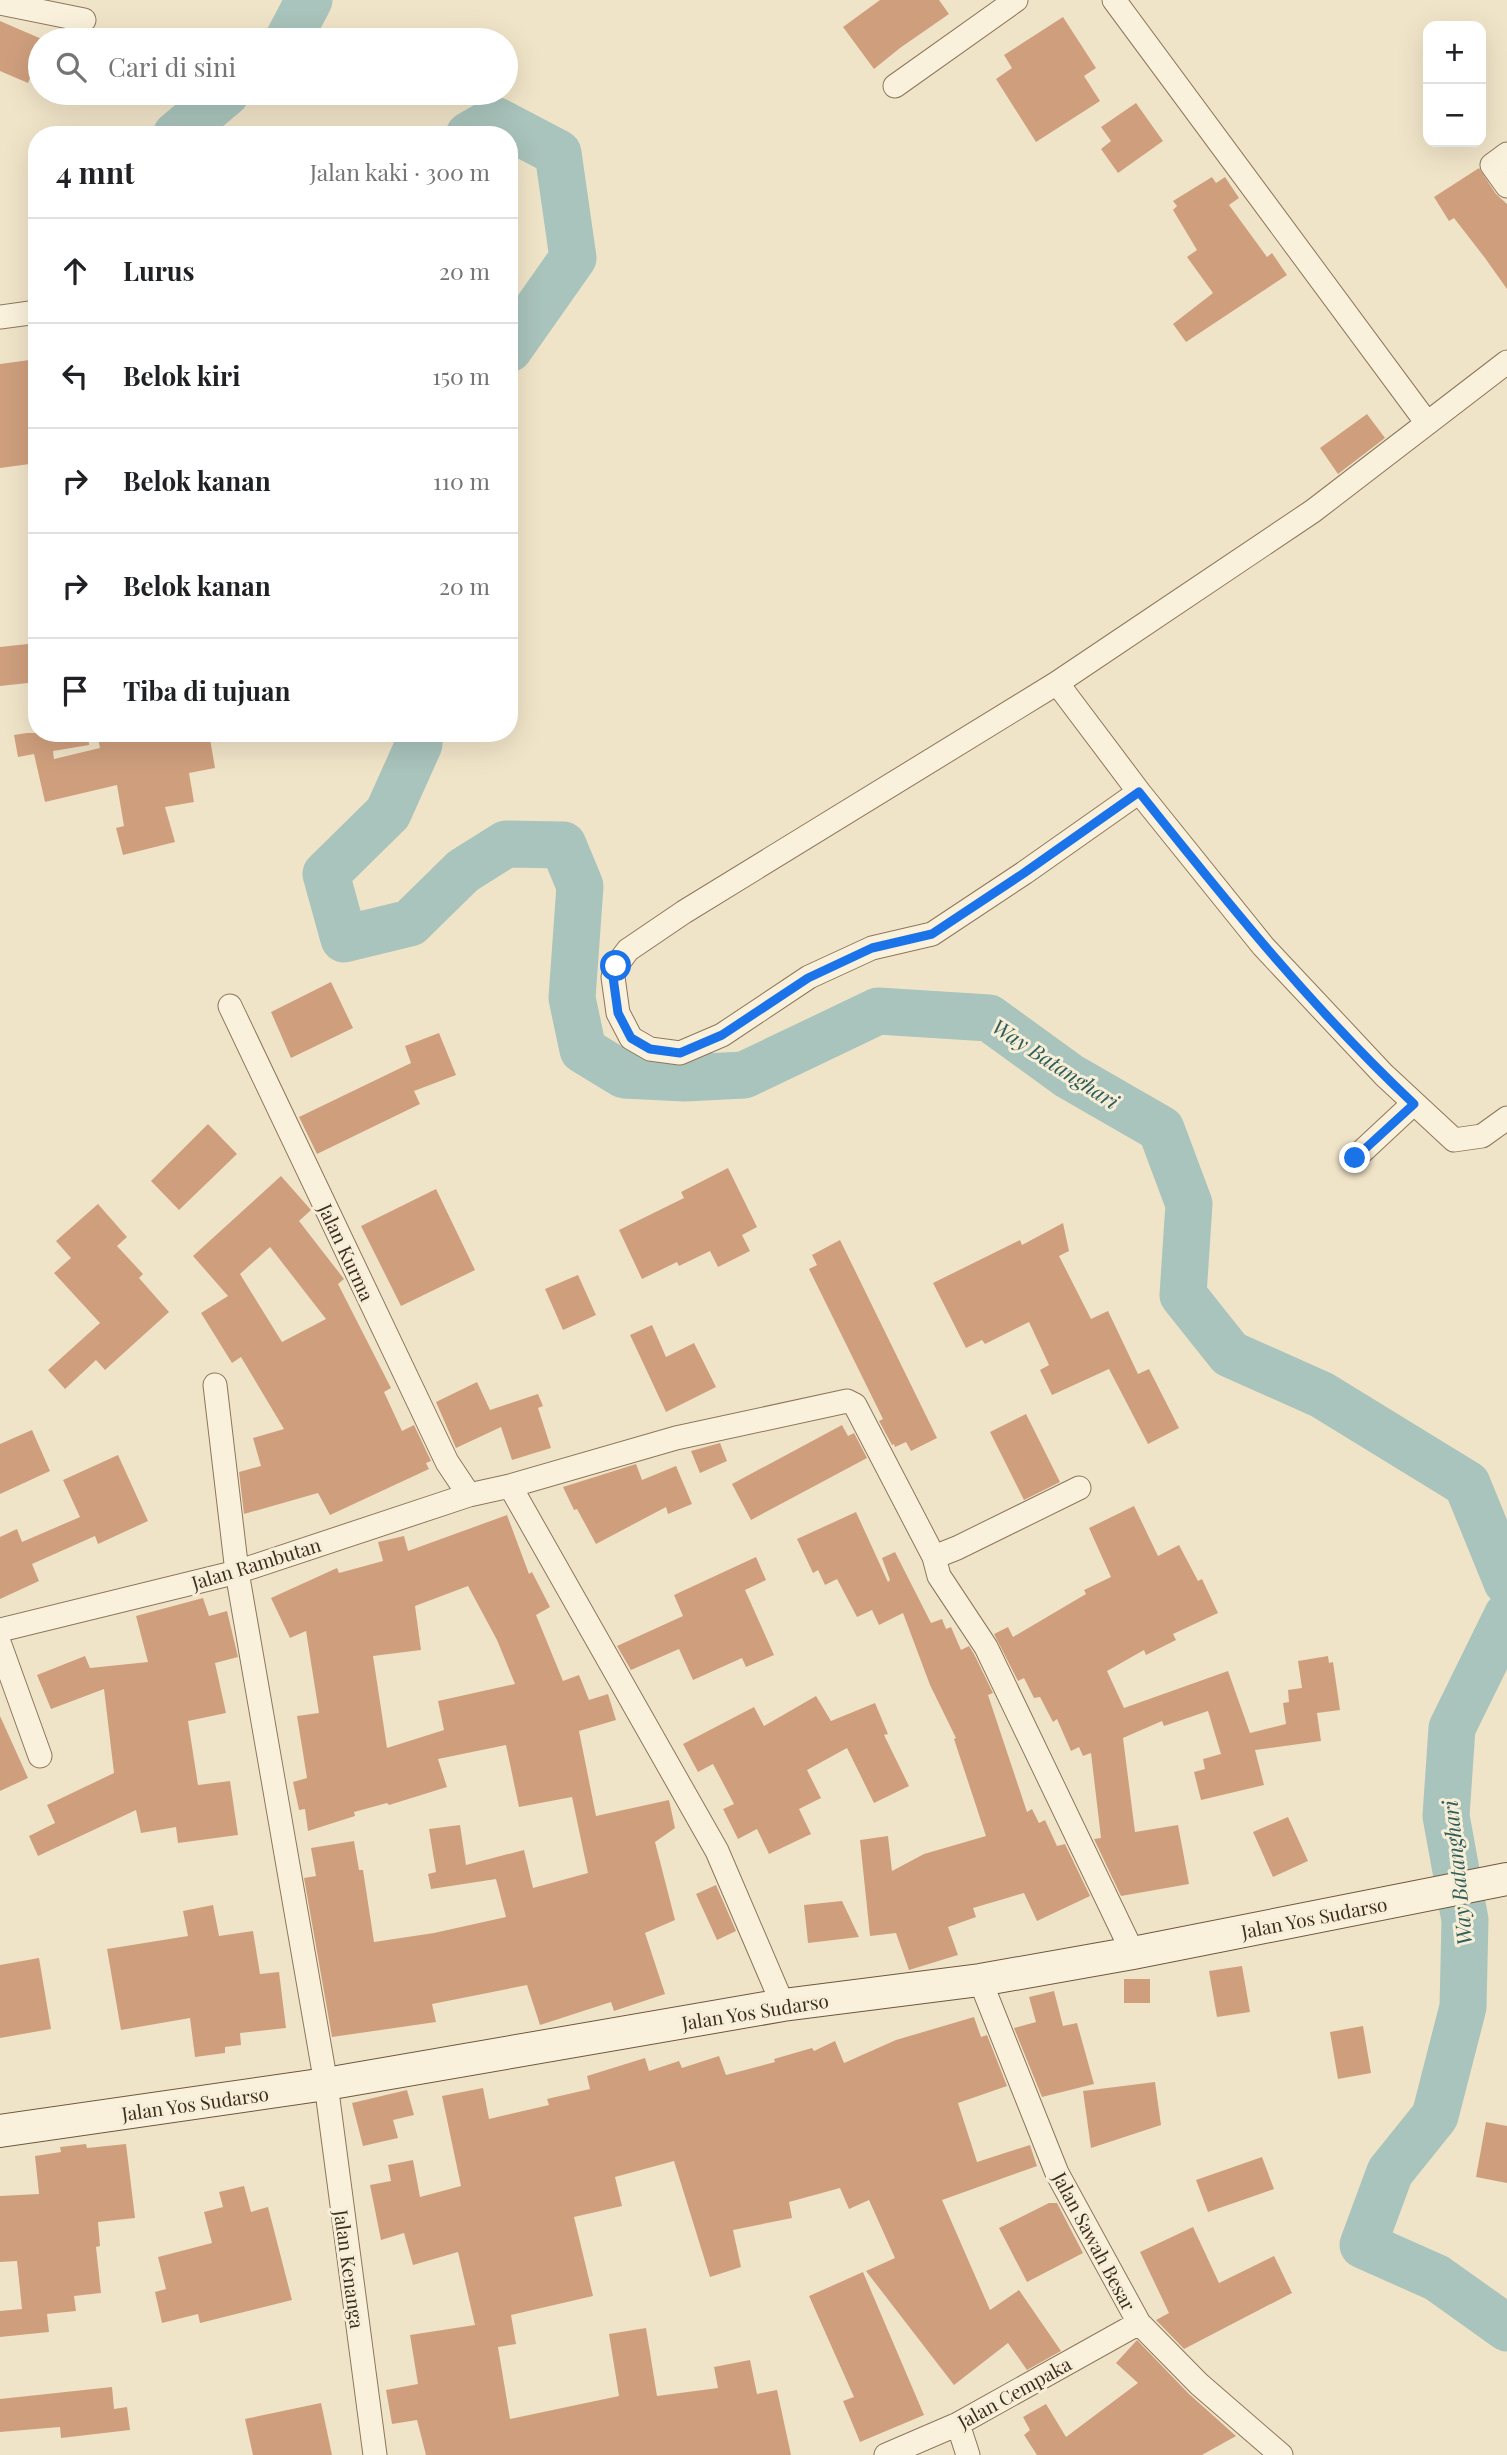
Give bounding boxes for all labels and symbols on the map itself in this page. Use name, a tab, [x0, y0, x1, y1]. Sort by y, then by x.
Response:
route start	[600, 950, 631, 981]
water label: Way Batanghari	[987, 1012, 1125, 1115]
route end	[1339, 1142, 1370, 1173]
street label: Jalan Kurma	[313, 1198, 381, 1305]
street label: Jalan Rambutan	[187, 1531, 325, 1595]
water label: Way Batanghari	[1434, 1798, 1478, 1947]
street label: Jalan Yos Sudarso	[1238, 1890, 1389, 1944]
street label: Jalan Yos Sudarso	[679, 1987, 830, 2036]
street label: Jalan Yos Sudarso	[119, 2080, 270, 2126]
street label: Jalan Sawah Besar	[1047, 2166, 1143, 2315]
street label: Jalan Kenanga	[329, 2207, 371, 2331]
street label: Jalan Cempaka	[952, 2350, 1076, 2434]

